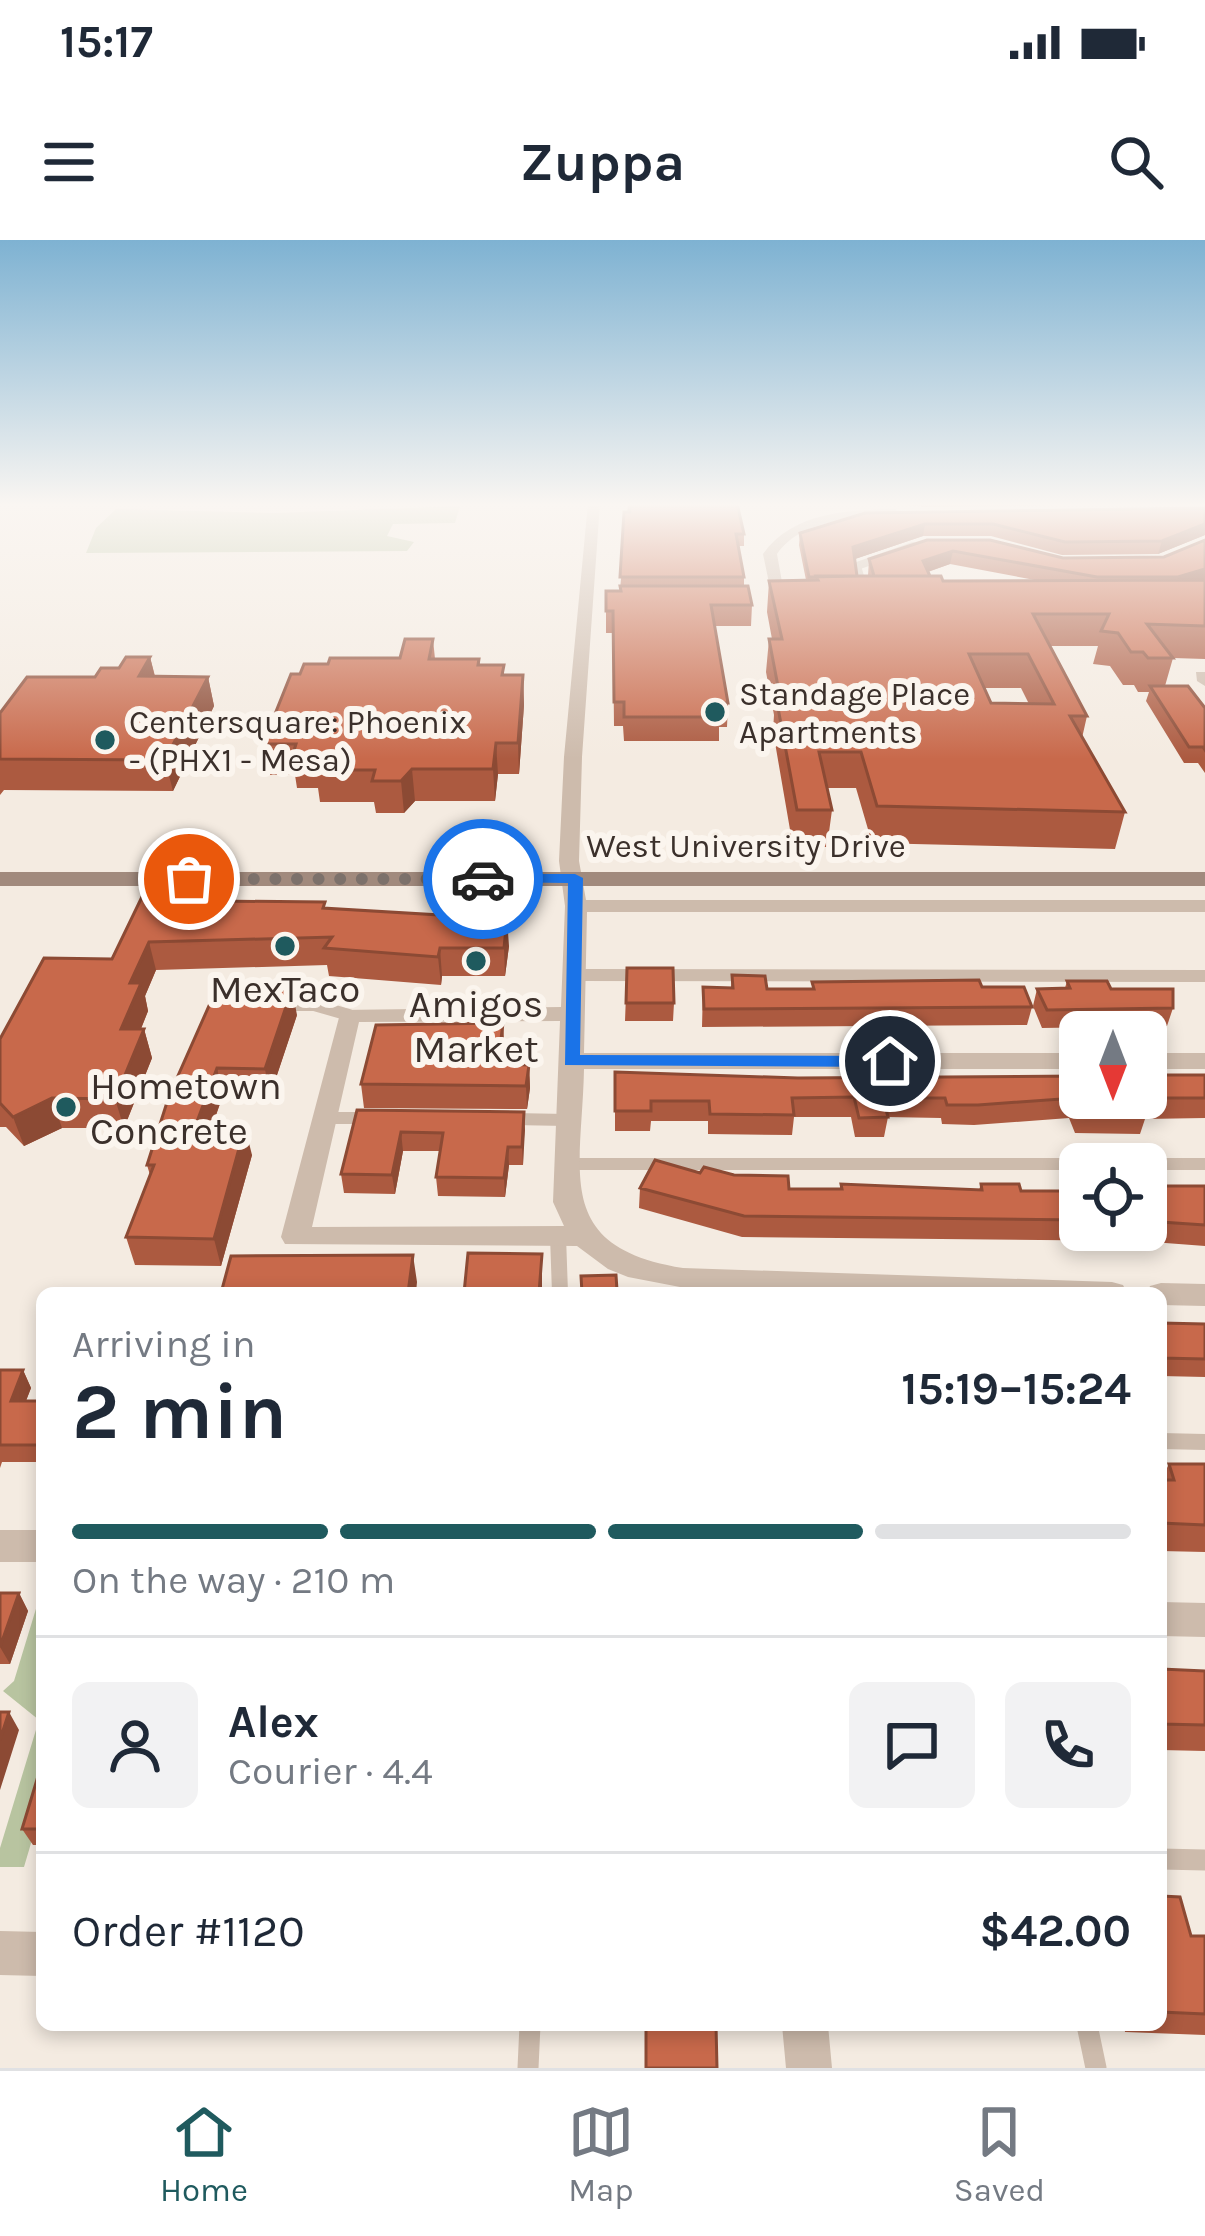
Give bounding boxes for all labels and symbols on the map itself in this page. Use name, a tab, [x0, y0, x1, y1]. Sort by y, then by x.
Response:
place label: Standage Place Apartments	[739, 675, 970, 751]
marker: Standage Place Apartments	[702, 699, 728, 725]
place label: Centersquare: Phoenix - (PHX1 - Mesa)	[129, 703, 466, 779]
marker: Centersquare: Phoenix - (PHX1 - Mesa)	[92, 727, 118, 753]
courier	[423, 819, 543, 939]
street label: West University Drive	[586, 827, 906, 865]
pin	[138, 828, 240, 930]
marker: MexTaco	[272, 933, 298, 959]
marker: Amigos Market	[463, 948, 489, 974]
place label: MexTaco	[210, 966, 360, 1012]
place label: Amigos Market	[409, 981, 543, 1072]
pin	[839, 1010, 941, 1112]
north arrow	[1059, 1011, 1167, 1119]
place label: Hometown Concrete	[90, 1063, 282, 1154]
marker: Hometown Concrete	[53, 1094, 79, 1120]

